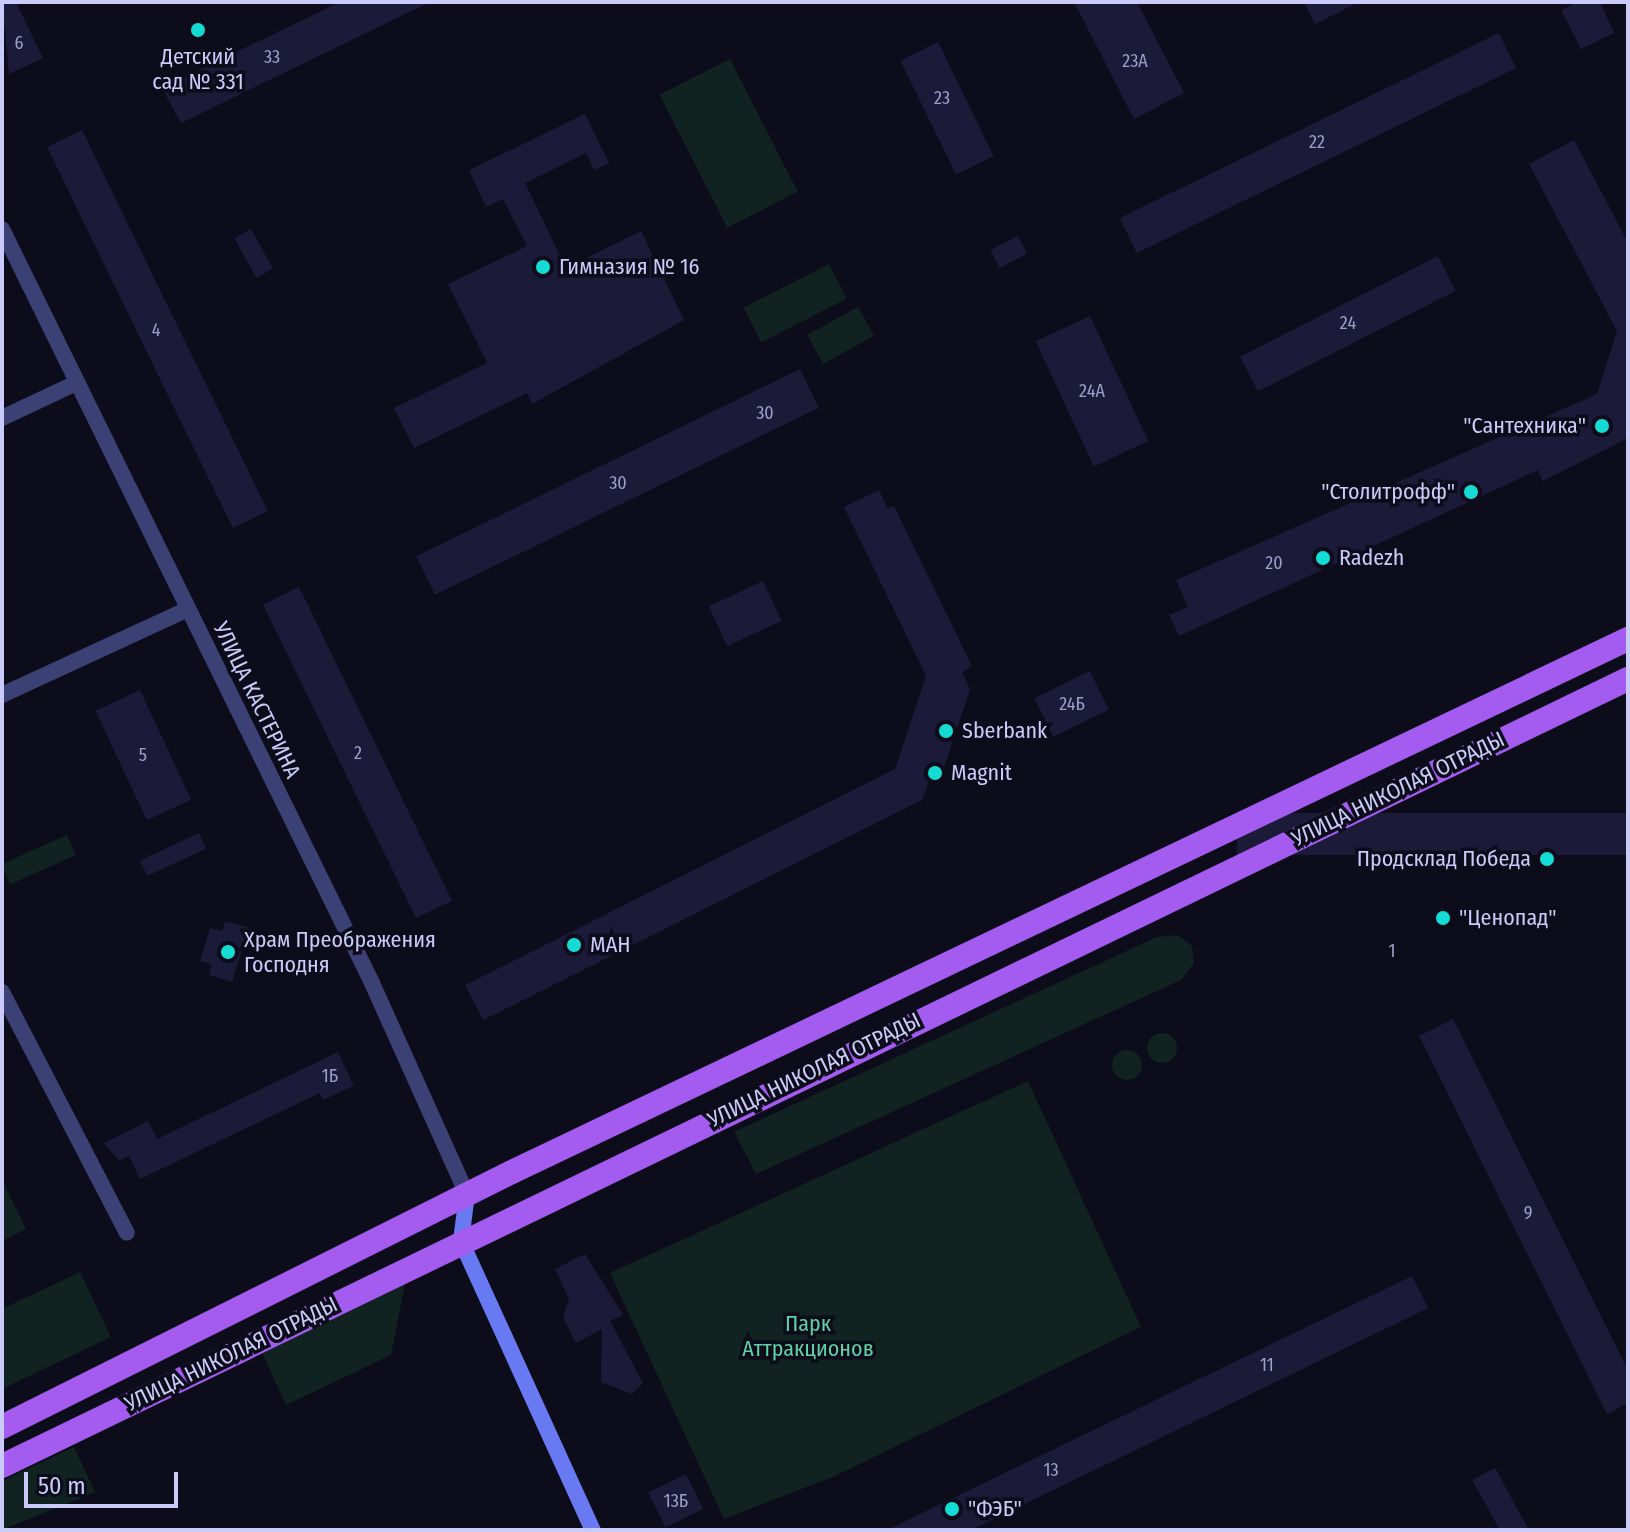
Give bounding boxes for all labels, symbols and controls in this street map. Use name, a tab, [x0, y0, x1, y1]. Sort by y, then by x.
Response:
marker: Детский сад № 331	[189, 21, 207, 39]
house number: 6	[15, 32, 23, 54]
place label: Детский сад № 331	[152, 43, 244, 94]
house number: 33	[264, 46, 280, 68]
house number: 23А	[1122, 50, 1148, 72]
house number: 23	[934, 87, 950, 109]
house number: 22	[1309, 131, 1325, 153]
place label: Гимназия № 16	[559, 254, 700, 280]
marker: Гимназия № 16	[534, 258, 552, 276]
house number: 24	[1340, 312, 1356, 334]
house number: 4	[152, 319, 160, 341]
house number: 24А	[1079, 380, 1105, 402]
house number: 30	[756, 402, 774, 424]
place label: "Сантехника"	[1463, 413, 1586, 439]
marker: "Сантехника"	[1593, 417, 1611, 435]
house number: 30	[609, 472, 627, 494]
place label: "Столитрофф"	[1321, 479, 1455, 505]
marker: "Столитрофф"	[1462, 483, 1480, 501]
place label: Radezh	[1339, 545, 1404, 571]
marker: Radezh	[1314, 549, 1332, 567]
house number: 20	[1265, 552, 1283, 574]
street label: УЛИЦА КАСТЕРИНА	[208, 617, 306, 783]
house number: 24Б	[1059, 693, 1085, 715]
place label: Sberbank	[962, 718, 1047, 744]
marker: Sberbank	[937, 722, 955, 740]
street label: УЛИЦА НИКОЛАЯ ОТРАДЫ	[1287, 726, 1509, 852]
house number: 2	[354, 742, 362, 764]
house number: 5	[139, 744, 147, 766]
place label: Magnit	[951, 760, 1012, 786]
marker: Magnit	[926, 764, 944, 782]
place label: Продсклад Победа	[1357, 846, 1531, 872]
marker: Продсклад Победа	[1538, 850, 1556, 868]
place label: "Ценопад"	[1459, 905, 1557, 931]
marker: "Ценопад"	[1434, 909, 1452, 927]
place label: Храм Преображения Господня	[244, 926, 436, 978]
place label: МАН	[590, 932, 631, 958]
marker: МАН	[565, 936, 583, 954]
house number: 1	[1388, 940, 1396, 962]
marker: Храм Преображения Господня	[219, 943, 237, 961]
street label: УЛИЦА НИКОЛАЯ ОТРАДЫ	[703, 1007, 925, 1133]
house number: 1Б	[322, 1065, 338, 1087]
house number: 9	[1524, 1202, 1532, 1224]
street label: УЛИЦА НИКОЛАЯ ОТРАДЫ	[120, 1291, 342, 1417]
park label: Парк Аттракционов	[742, 1310, 874, 1362]
house number: 11	[1260, 1354, 1274, 1376]
scale bar	[28, 1456, 182, 1506]
house number: 13	[1043, 1459, 1059, 1481]
text: 50 m	[38, 1472, 86, 1500]
house number: 13Б	[664, 1490, 688, 1512]
place label: "ФЭБ"	[968, 1496, 1022, 1522]
marker: "ФЭБ"	[943, 1500, 961, 1518]

